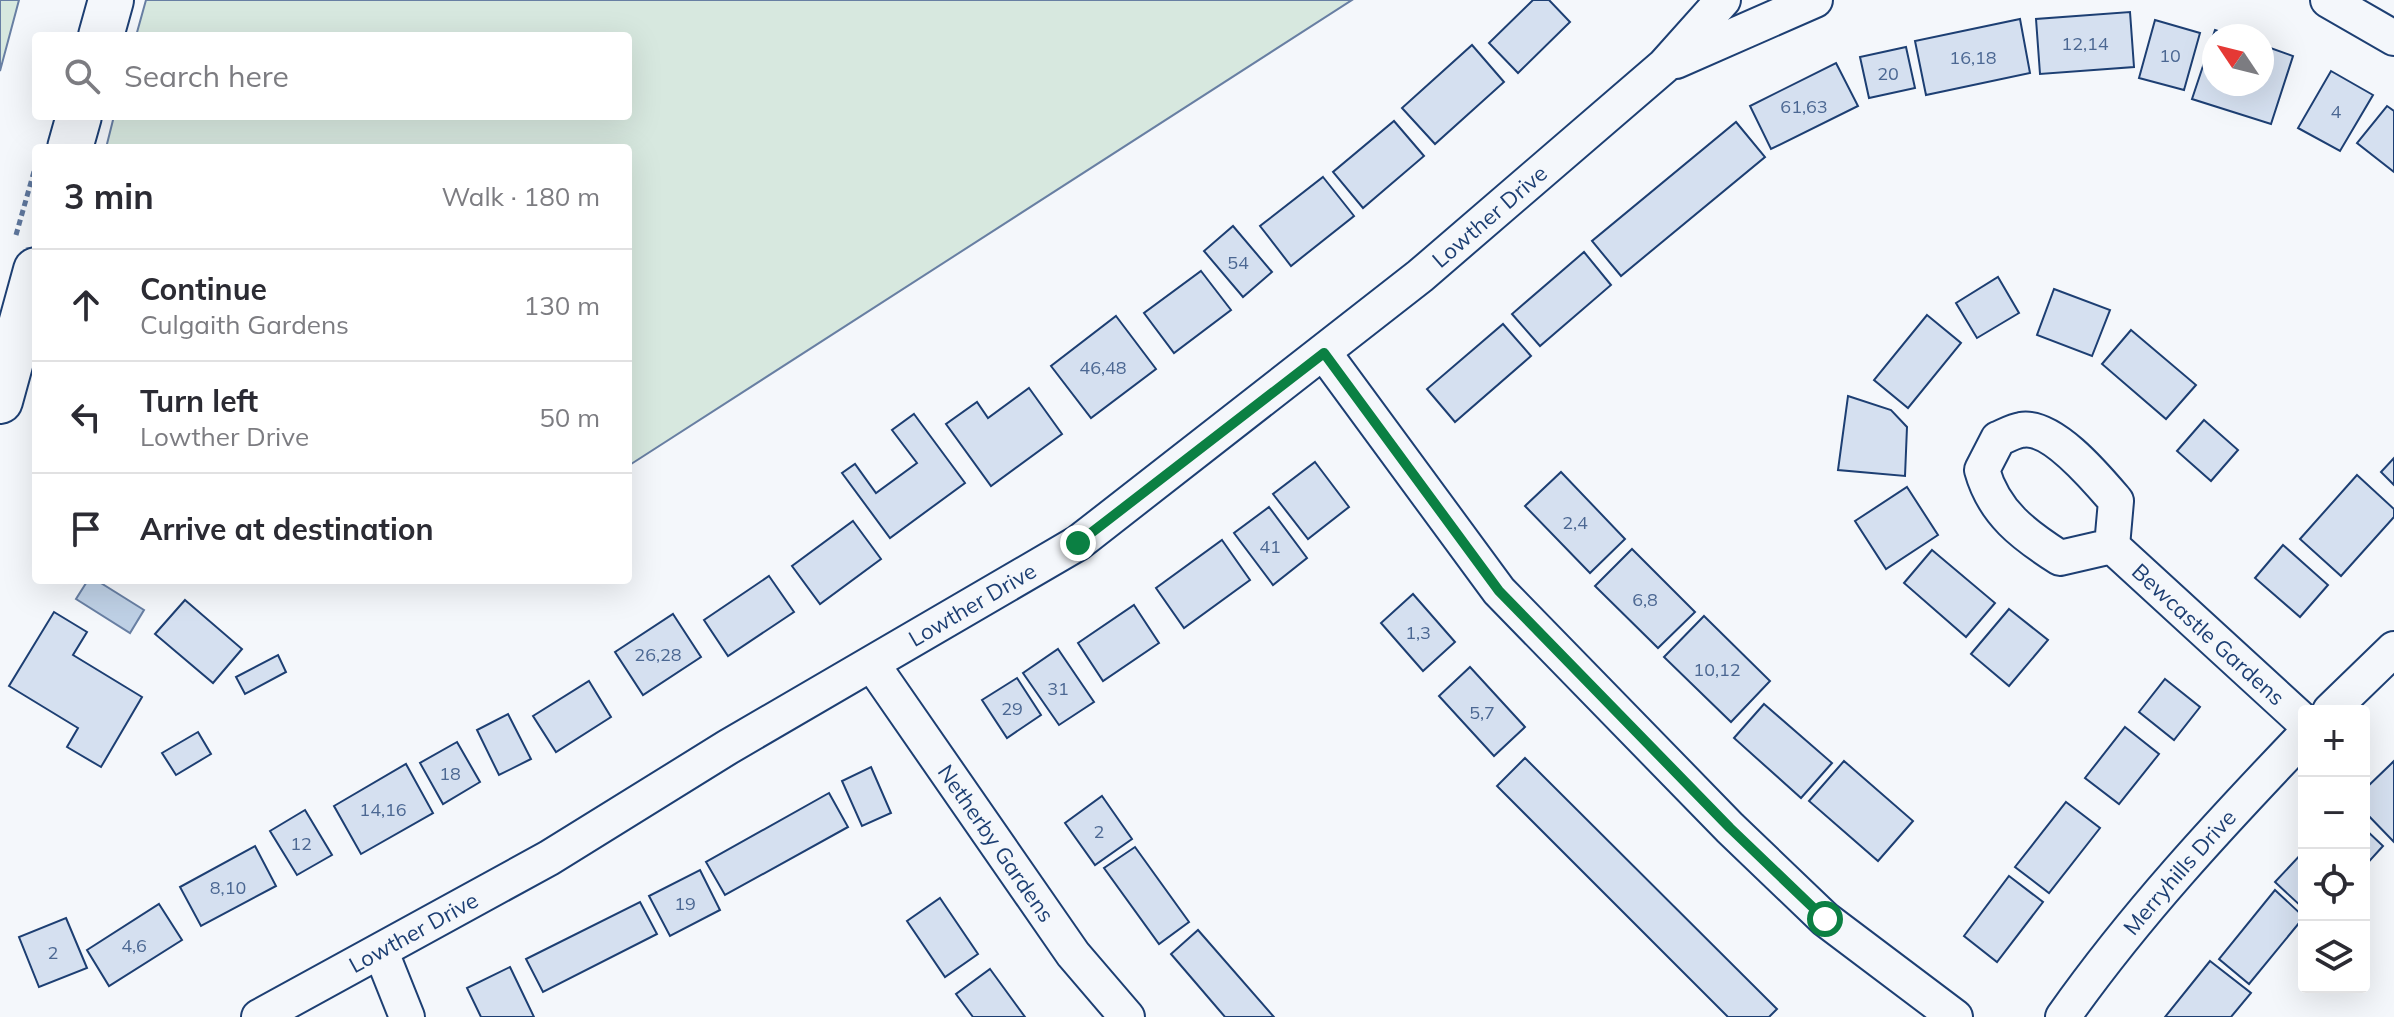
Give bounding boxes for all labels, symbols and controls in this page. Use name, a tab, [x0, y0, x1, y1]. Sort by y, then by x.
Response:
north arrow	[2202, 24, 2274, 96]
search box	[32, 32, 632, 120]
house number: 12,14	[2061, 32, 2109, 55]
house number: 10	[2159, 44, 2181, 67]
house number: 16,18	[1949, 46, 1997, 69]
icon: search	[60, 54, 104, 98]
text: Search here	[124, 57, 289, 95]
house number: 20	[1877, 62, 1899, 85]
house number: 61,63	[1780, 95, 1828, 118]
house number: 4	[2331, 100, 2342, 123]
street label: Lowther Drive	[1426, 159, 1553, 274]
text: 3 min	[64, 175, 154, 218]
text: Walk · 180 m	[441, 180, 600, 213]
house number: 54	[1227, 251, 1249, 274]
text: Continue	[140, 270, 267, 308]
icon: ahead	[64, 283, 108, 327]
text: 130 m	[524, 289, 600, 322]
text: Culgaith Gardens	[140, 308, 349, 341]
house number: 46,48	[1079, 356, 1127, 379]
text: Turn left	[140, 382, 258, 420]
icon: left	[64, 395, 108, 439]
text: 50 m	[539, 401, 600, 434]
text: Lowther Drive	[140, 420, 309, 453]
icon: arrive	[64, 507, 108, 551]
text: Arrive at destination	[140, 510, 434, 548]
house number: 2,4	[1562, 511, 1588, 534]
route end	[1060, 525, 1096, 561]
house number: 41	[1259, 535, 1281, 558]
street label: Lowther Drive	[903, 557, 1041, 653]
street label: Bewcastle Gardens	[2126, 557, 2291, 711]
house number: 6,8	[1632, 588, 1658, 611]
house number: 1,3	[1405, 621, 1431, 644]
house number: 26,28	[634, 643, 682, 666]
house number: 10,12	[1693, 658, 1741, 681]
house number: 31	[1047, 677, 1069, 700]
house number: 29	[1001, 697, 1023, 720]
house number: 5,7	[1469, 701, 1495, 724]
map controls	[2298, 705, 2370, 993]
button: +	[2298, 705, 2370, 777]
street label: Netherby Gardens	[932, 759, 1061, 927]
house number: 18	[439, 762, 461, 785]
button: −	[2298, 777, 2370, 849]
house number: 14,16	[359, 798, 407, 821]
street label: Merryhills Drive	[2117, 803, 2242, 941]
house number: 2	[1094, 820, 1104, 843]
house number: 12	[290, 832, 312, 855]
button: locate	[2298, 849, 2370, 921]
house number: 8,10	[210, 876, 246, 899]
street label: Lowther Drive	[344, 886, 483, 979]
house number: 19	[674, 892, 696, 915]
route start	[1807, 901, 1843, 937]
button: layers	[2298, 921, 2370, 993]
house number: 4,6	[121, 934, 147, 957]
house number: 2	[48, 941, 58, 964]

